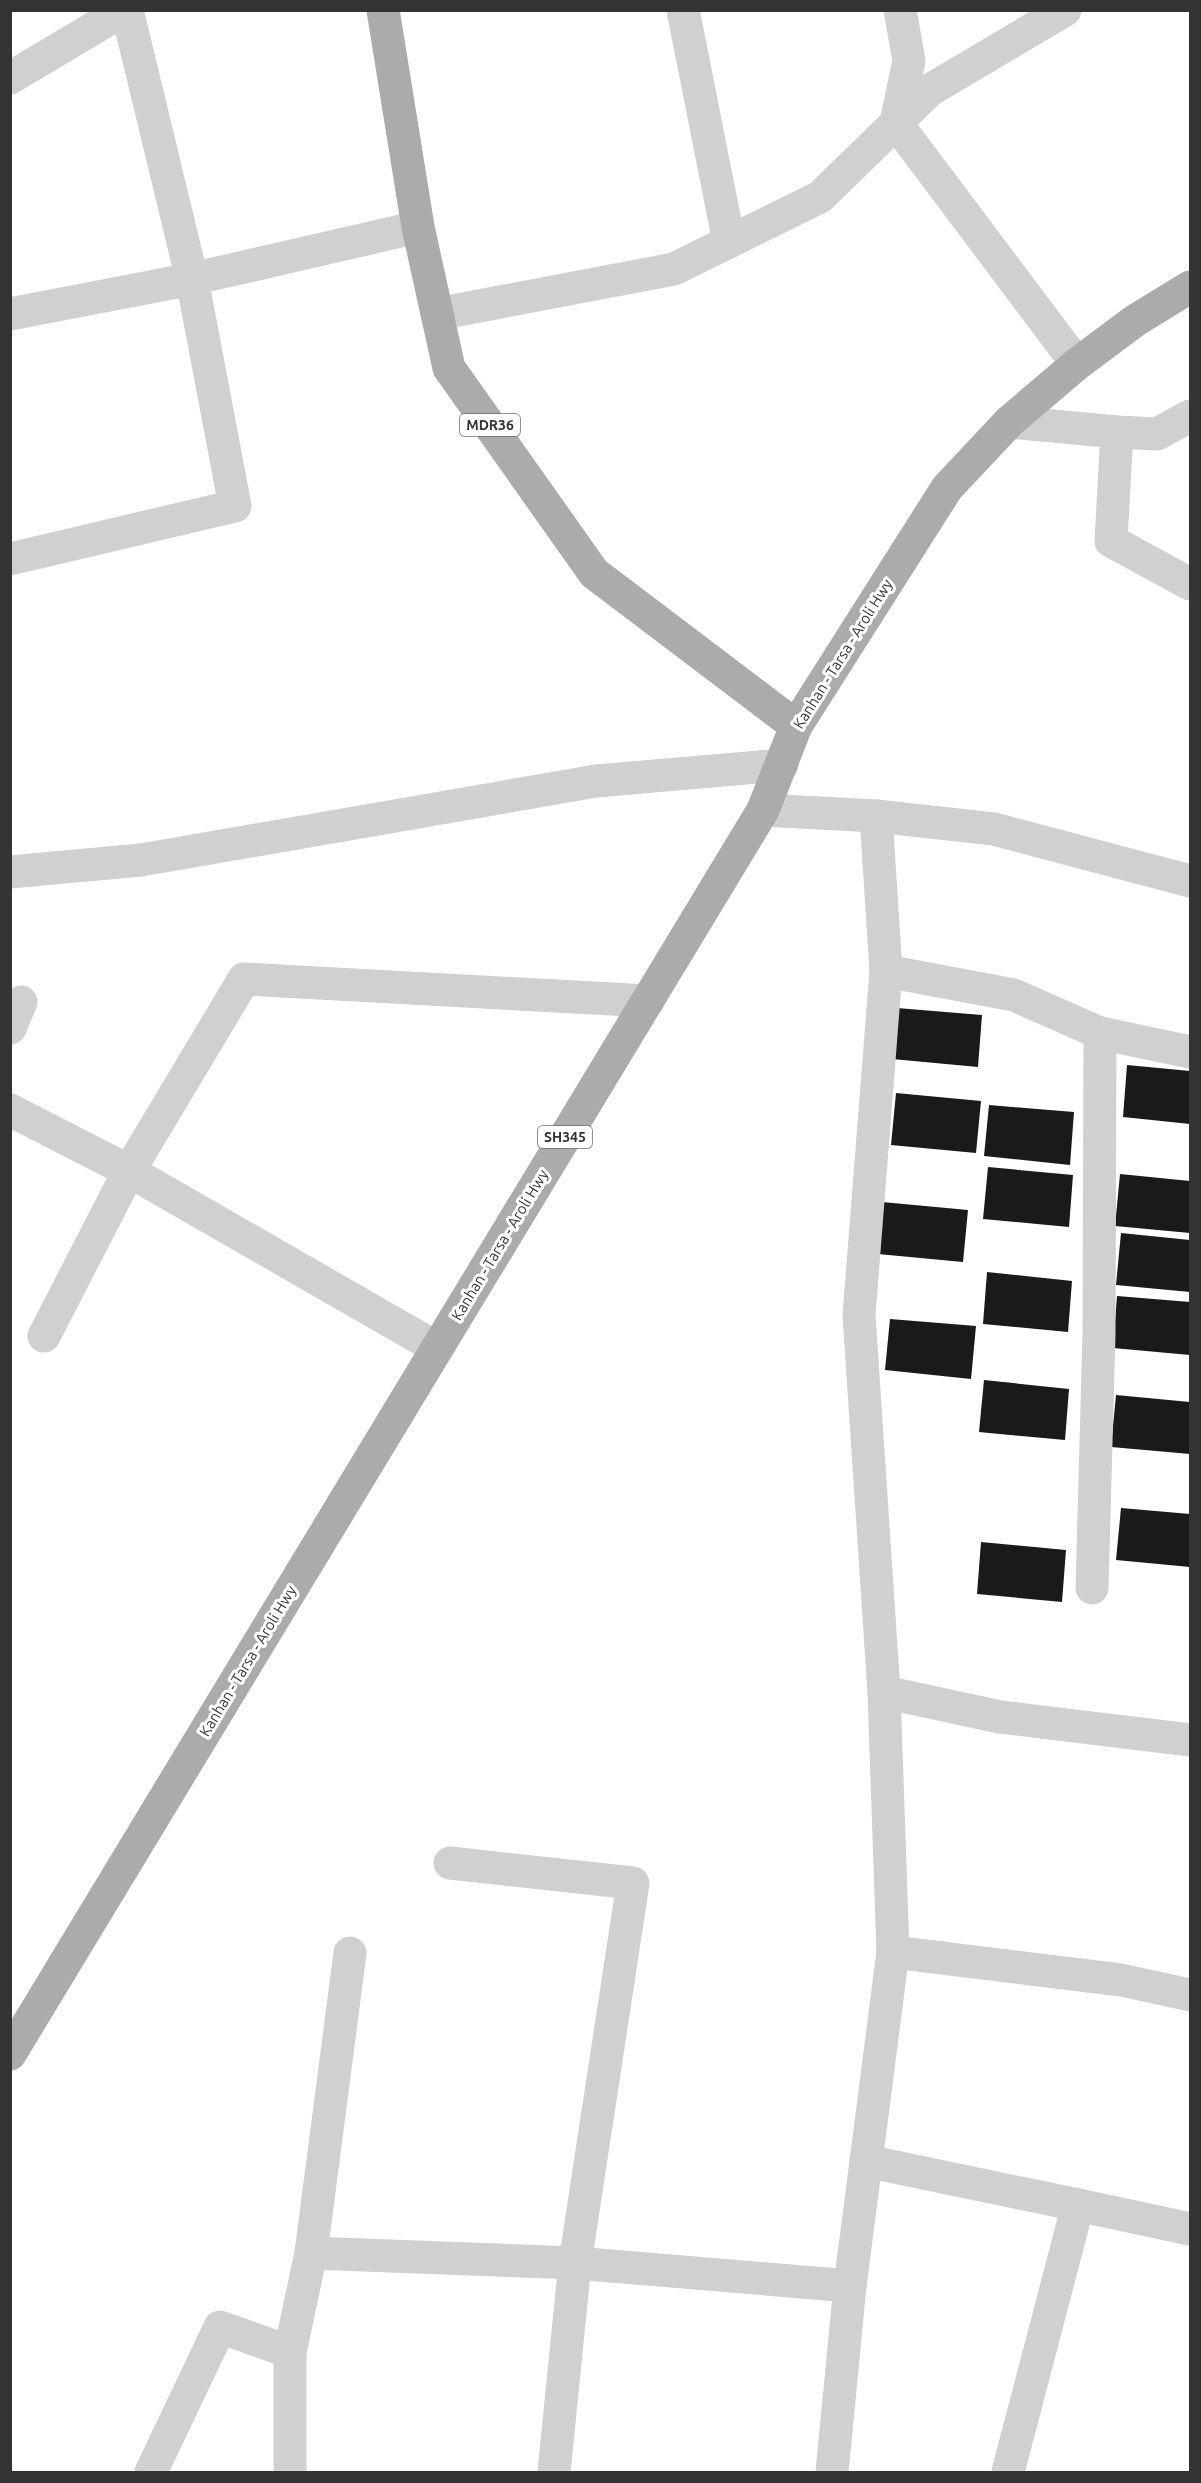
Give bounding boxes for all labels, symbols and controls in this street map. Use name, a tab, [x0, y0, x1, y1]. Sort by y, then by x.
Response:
road number: MDR36	[460, 414, 520, 436]
street label: Kanhan - Tarsa - Aroli Hwy	[790, 576, 896, 732]
road number: SH345	[538, 1126, 592, 1148]
street label: Kanhan - Tarsa - Aroli Hwy	[448, 1166, 551, 1323]
street label: Kanhan - Tarsa - Aroli Hwy	[196, 1582, 299, 1739]

